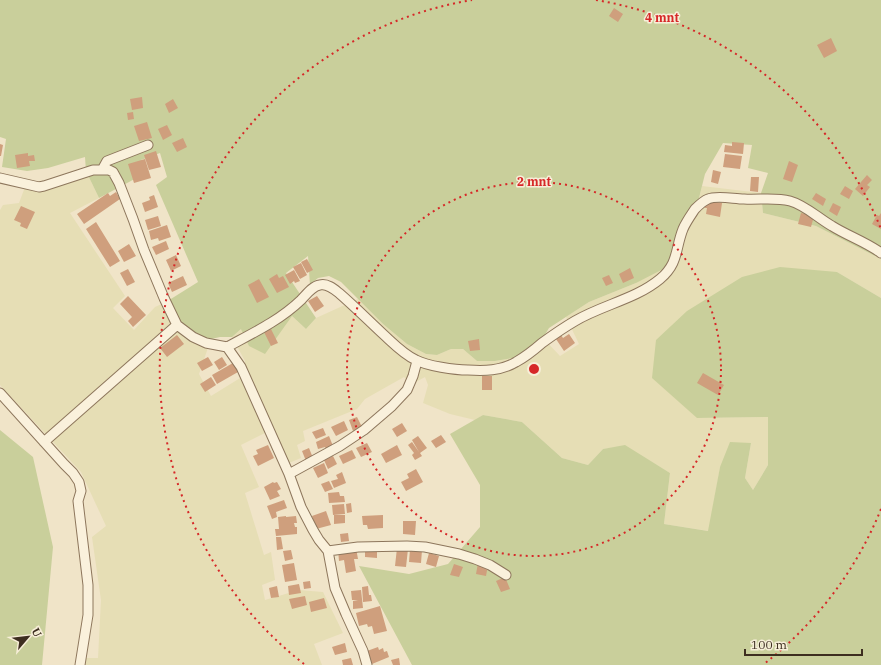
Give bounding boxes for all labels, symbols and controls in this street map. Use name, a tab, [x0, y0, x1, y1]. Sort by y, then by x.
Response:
text: 4 mnt	[645, 10, 680, 25]
text: 2 mnt	[517, 174, 552, 189]
centre of rings	[527, 362, 541, 376]
north arrow	[8, 617, 48, 657]
text: U	[29, 625, 45, 640]
scale bar	[745, 631, 862, 657]
text: 100 m	[751, 637, 787, 652]

